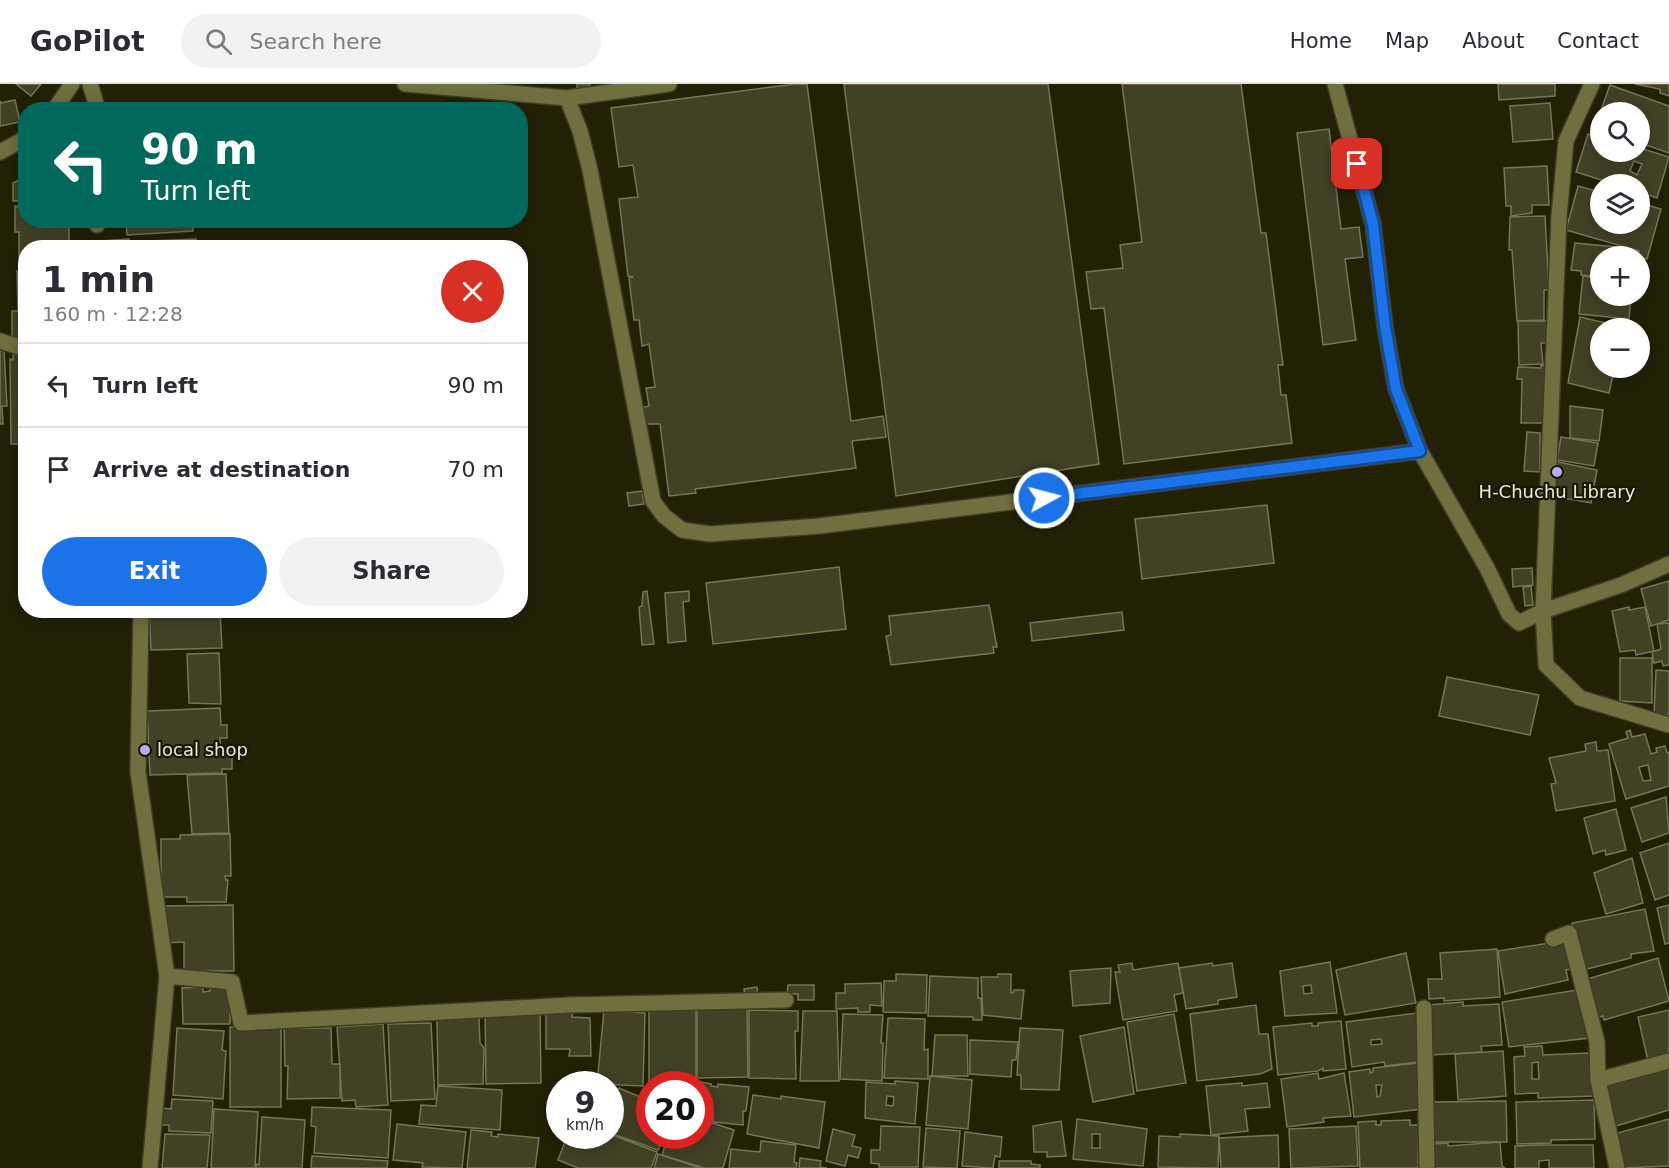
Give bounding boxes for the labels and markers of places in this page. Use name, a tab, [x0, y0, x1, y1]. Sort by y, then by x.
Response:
pin	[1331, 138, 1382, 189]
marker: H-Chuchu Library	[1550, 465, 1564, 479]
place label: H-Chuchu Library	[1479, 481, 1636, 502]
place label: local shop	[157, 739, 248, 760]
marker: local shop	[138, 743, 152, 757]

